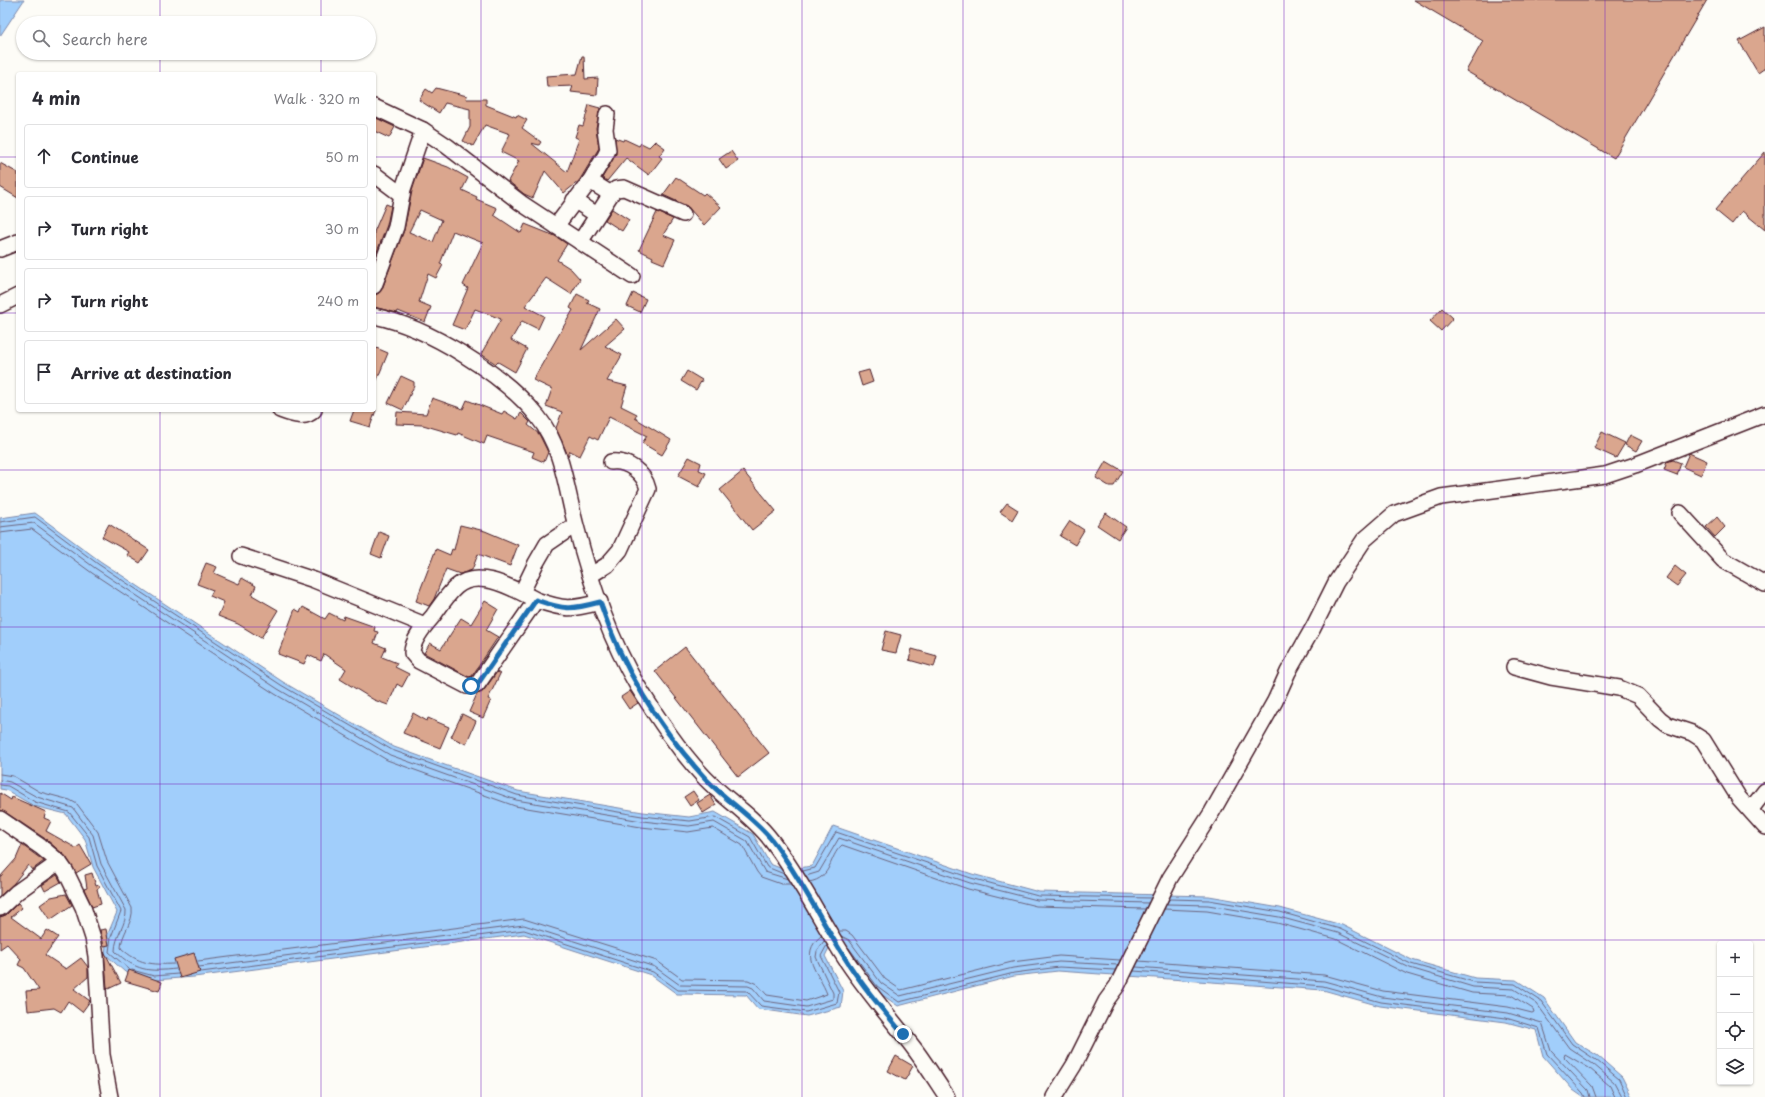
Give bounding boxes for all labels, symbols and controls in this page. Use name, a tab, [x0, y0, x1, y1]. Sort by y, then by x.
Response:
search box	[16, 16, 376, 60]
icon: search	[30, 27, 52, 49]
text: Search here	[62, 27, 148, 50]
text: 4 min	[32, 85, 80, 111]
text: Walk · 320 m	[274, 89, 360, 108]
icon: ahead	[33, 145, 55, 167]
text: Continue	[71, 145, 139, 168]
text: 50 m	[325, 147, 359, 166]
icon: right	[33, 217, 55, 239]
text: Turn right	[71, 217, 148, 240]
text: 30 m	[325, 219, 359, 238]
icon: right	[33, 289, 55, 311]
text: Turn right	[71, 289, 148, 312]
text: 240 m	[317, 291, 359, 310]
icon: arrive	[33, 361, 55, 383]
text: Arrive at destination	[71, 361, 232, 384]
route start	[462, 677, 480, 695]
map controls	[1717, 941, 1753, 1085]
button: +	[1717, 941, 1753, 977]
button: −	[1717, 977, 1753, 1013]
button: locate	[1717, 1013, 1753, 1049]
route end	[894, 1025, 912, 1043]
button: layers	[1717, 1049, 1753, 1085]

